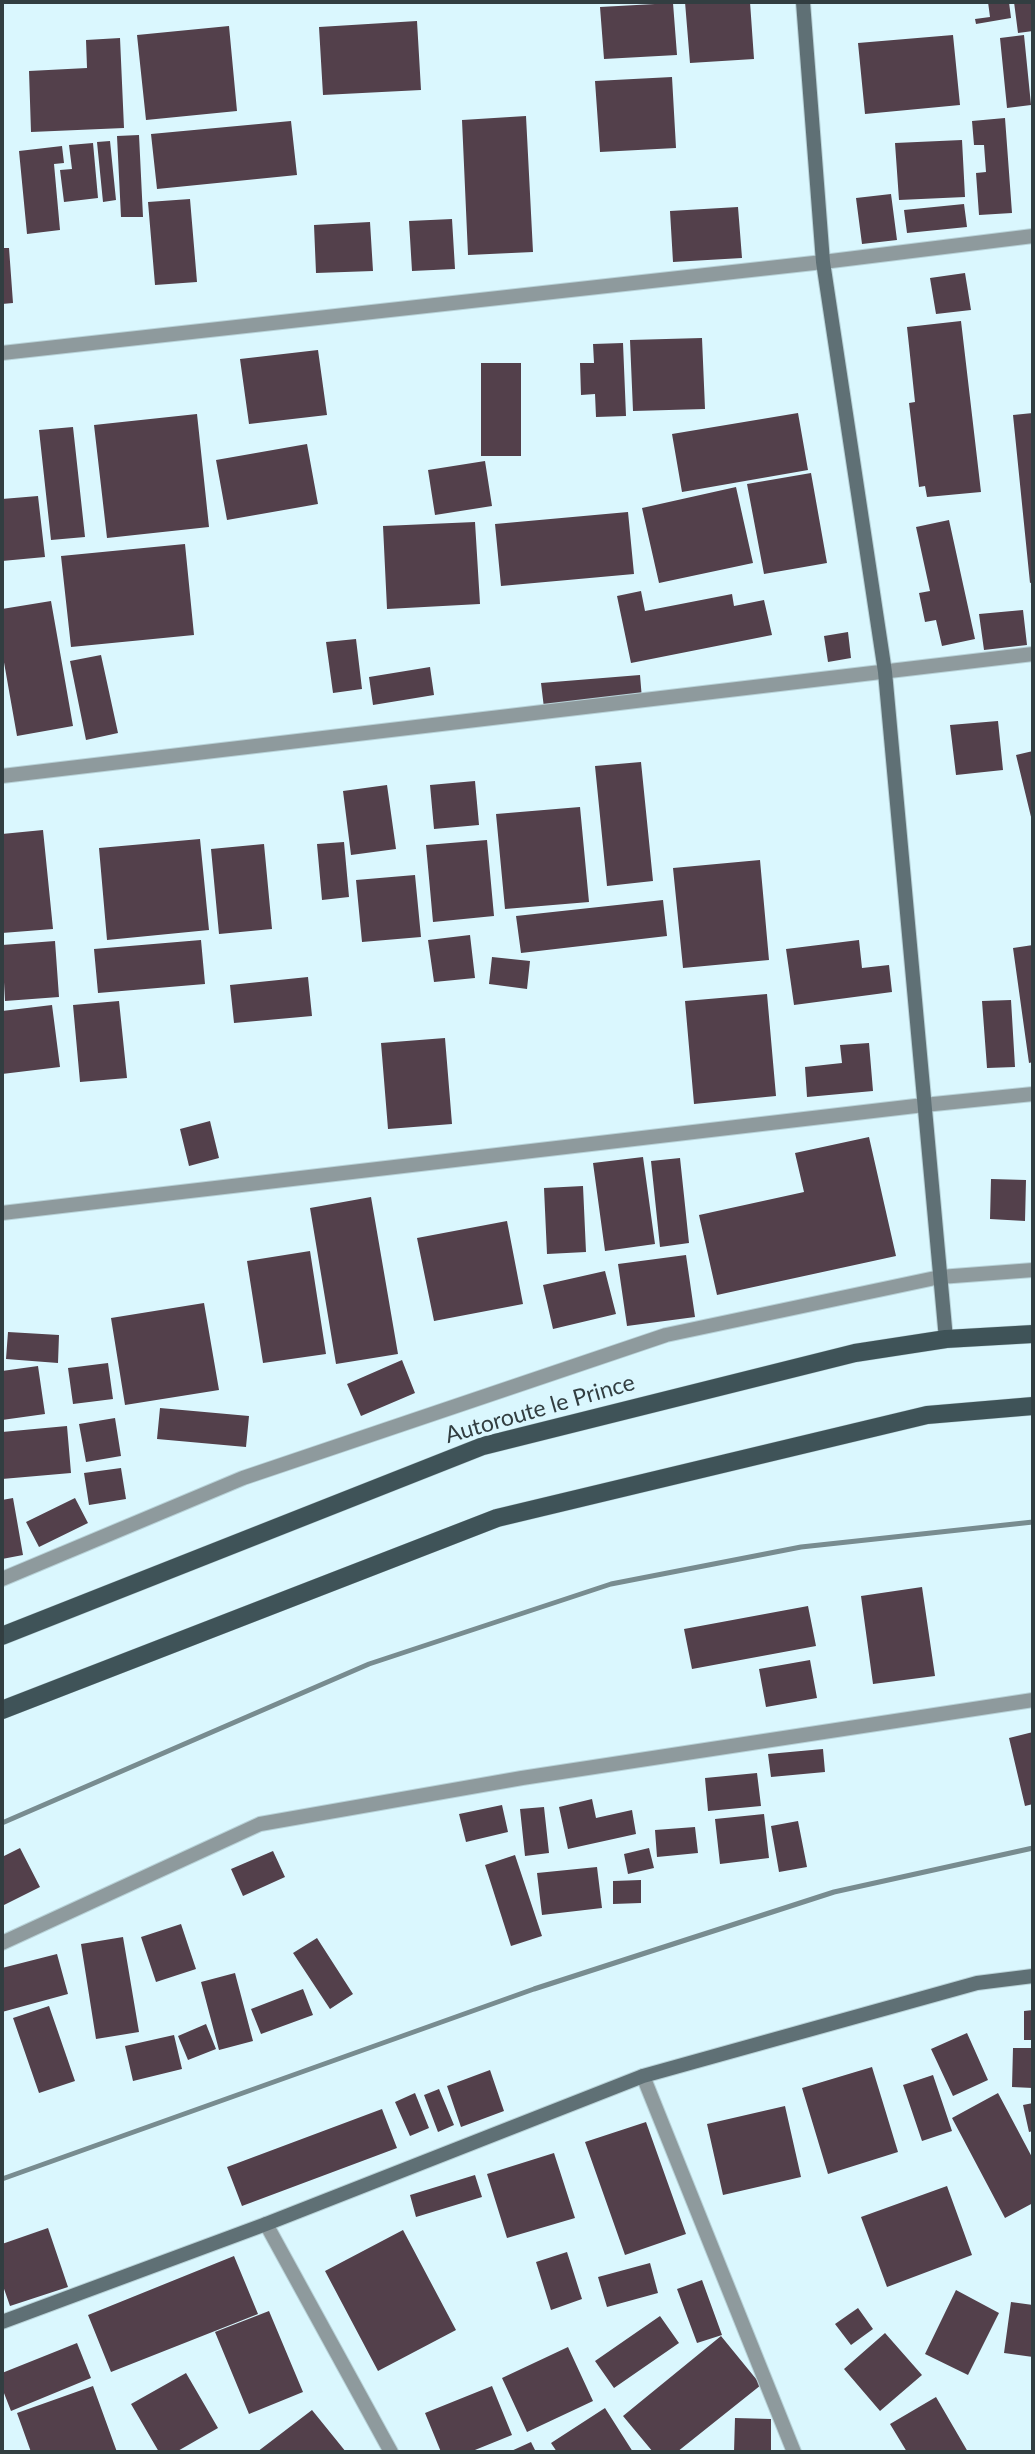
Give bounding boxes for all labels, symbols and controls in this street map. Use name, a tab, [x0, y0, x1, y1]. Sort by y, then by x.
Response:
street label: Autoroute le Prince	[442, 1369, 638, 1449]

